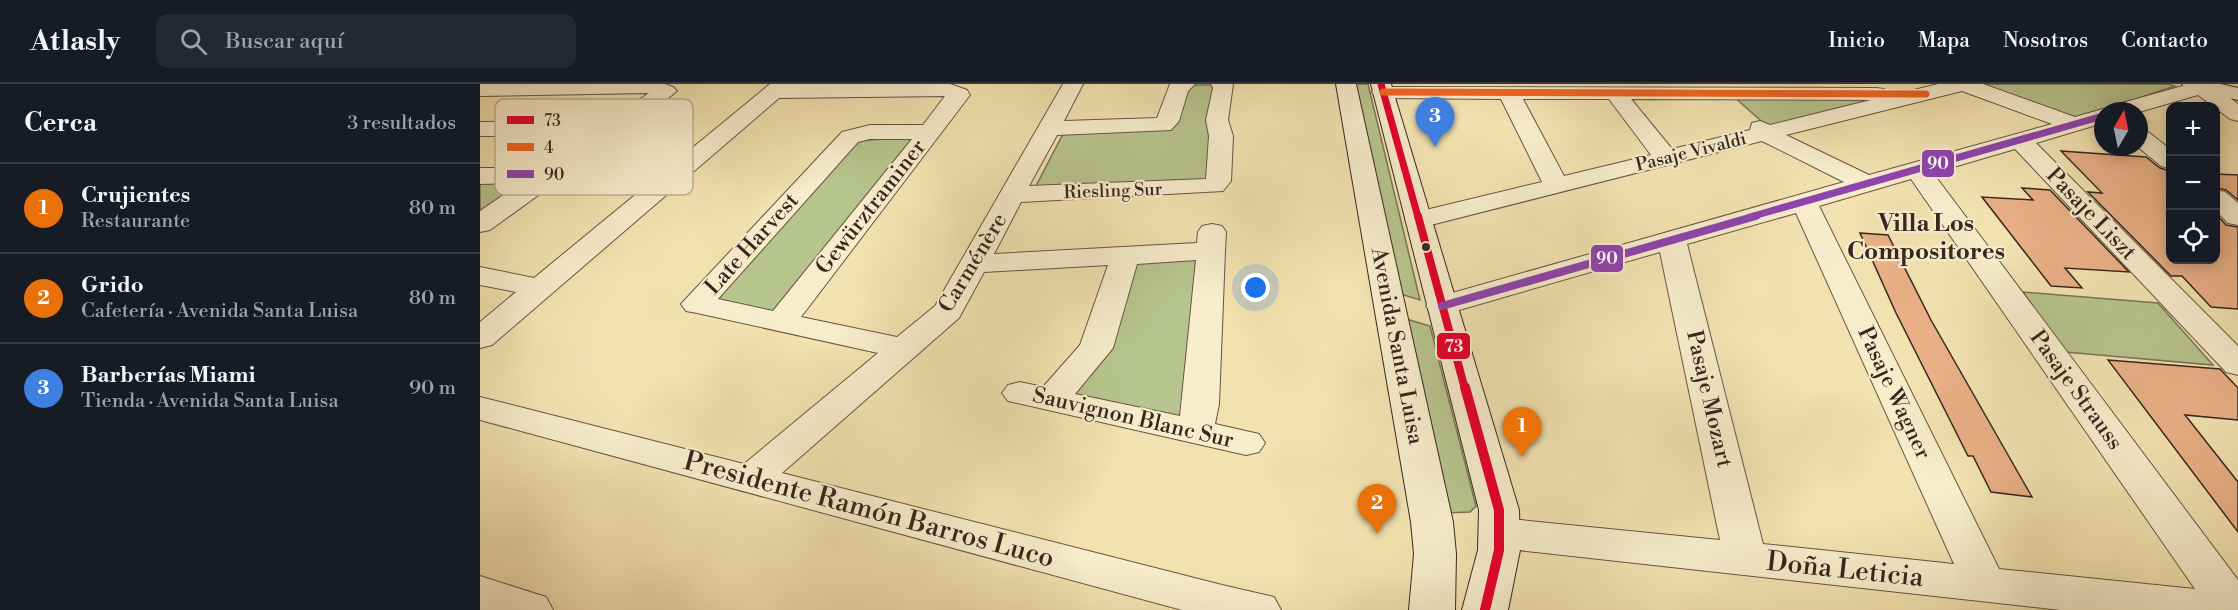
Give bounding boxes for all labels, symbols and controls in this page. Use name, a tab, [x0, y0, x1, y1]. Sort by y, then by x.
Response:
search box	[156, 14, 576, 68]
text: Atlasly	[30, 24, 120, 59]
icon: search	[177, 25, 210, 58]
text: Buscar aquí	[225, 28, 344, 55]
text: Inicio	[1828, 28, 1885, 54]
text: Mapa	[1918, 28, 1970, 54]
text: Nosotros	[2003, 28, 2088, 54]
text: Contacto	[2121, 28, 2208, 54]
pin: 3	[1416, 98, 1454, 147]
legend	[495, 99, 693, 195]
north arrow	[2094, 102, 2148, 156]
map controls	[2166, 102, 2220, 264]
button: +	[2166, 102, 2220, 156]
text: Cerca	[24, 107, 97, 139]
text: 3 resultados	[347, 111, 456, 136]
text: 73	[544, 111, 561, 131]
street label: Pasaje Vivaldi	[1633, 127, 1749, 177]
street label: Gewürztraminer	[810, 134, 932, 280]
text: 4	[544, 138, 554, 158]
line badge: 90	[1921, 149, 1955, 178]
text: 90	[1927, 154, 1949, 174]
button: −	[2166, 156, 2220, 210]
street label: Pasaje Liszt	[2040, 162, 2142, 266]
text: 90	[544, 165, 564, 185]
street label: Riesling Sur	[1063, 178, 1163, 204]
text: Crujientes	[81, 182, 190, 209]
street label: Late Harvest	[699, 187, 805, 300]
text: 1	[39, 196, 48, 221]
text: 80 m	[409, 196, 456, 221]
street label: Carménère	[933, 208, 1013, 318]
text: Restaurante	[81, 209, 190, 234]
district label: Villa Los Compositores	[1847, 209, 2005, 267]
button: locate	[2166, 210, 2220, 264]
unlabelled marker	[1420, 241, 1432, 253]
street label: Avenida Santa Luisa	[1364, 244, 1430, 448]
line badge: 90	[1590, 244, 1624, 273]
text: 90	[1596, 249, 1618, 269]
text: Grido	[81, 272, 144, 299]
your location	[1241, 273, 1270, 302]
text: 2	[37, 286, 50, 311]
text: 80 m	[409, 286, 456, 311]
text: Cafetería · Avenida Santa Luisa	[81, 299, 358, 324]
street label: Pasaje Wagner	[1851, 322, 1937, 464]
street label: Pasaje Strauss	[2024, 325, 2128, 455]
street label: Pasaje Mozart	[1680, 328, 1738, 470]
line badge: 73	[1436, 332, 1471, 360]
text: 73	[1445, 337, 1464, 357]
text: Barberías Miami	[81, 362, 256, 389]
text: 3	[37, 376, 50, 401]
text: 90 m	[409, 376, 456, 401]
street label: Sauvignon Blanc Sur	[1030, 382, 1236, 454]
text: Tienda · Avenida Santa Luisa	[81, 389, 339, 414]
pin: 1	[1502, 408, 1542, 457]
street label: Presidente Ramón Barros Luco	[680, 444, 1058, 576]
pin: 2	[1358, 484, 1396, 534]
street label: Doña Leticia	[1765, 545, 1926, 595]

